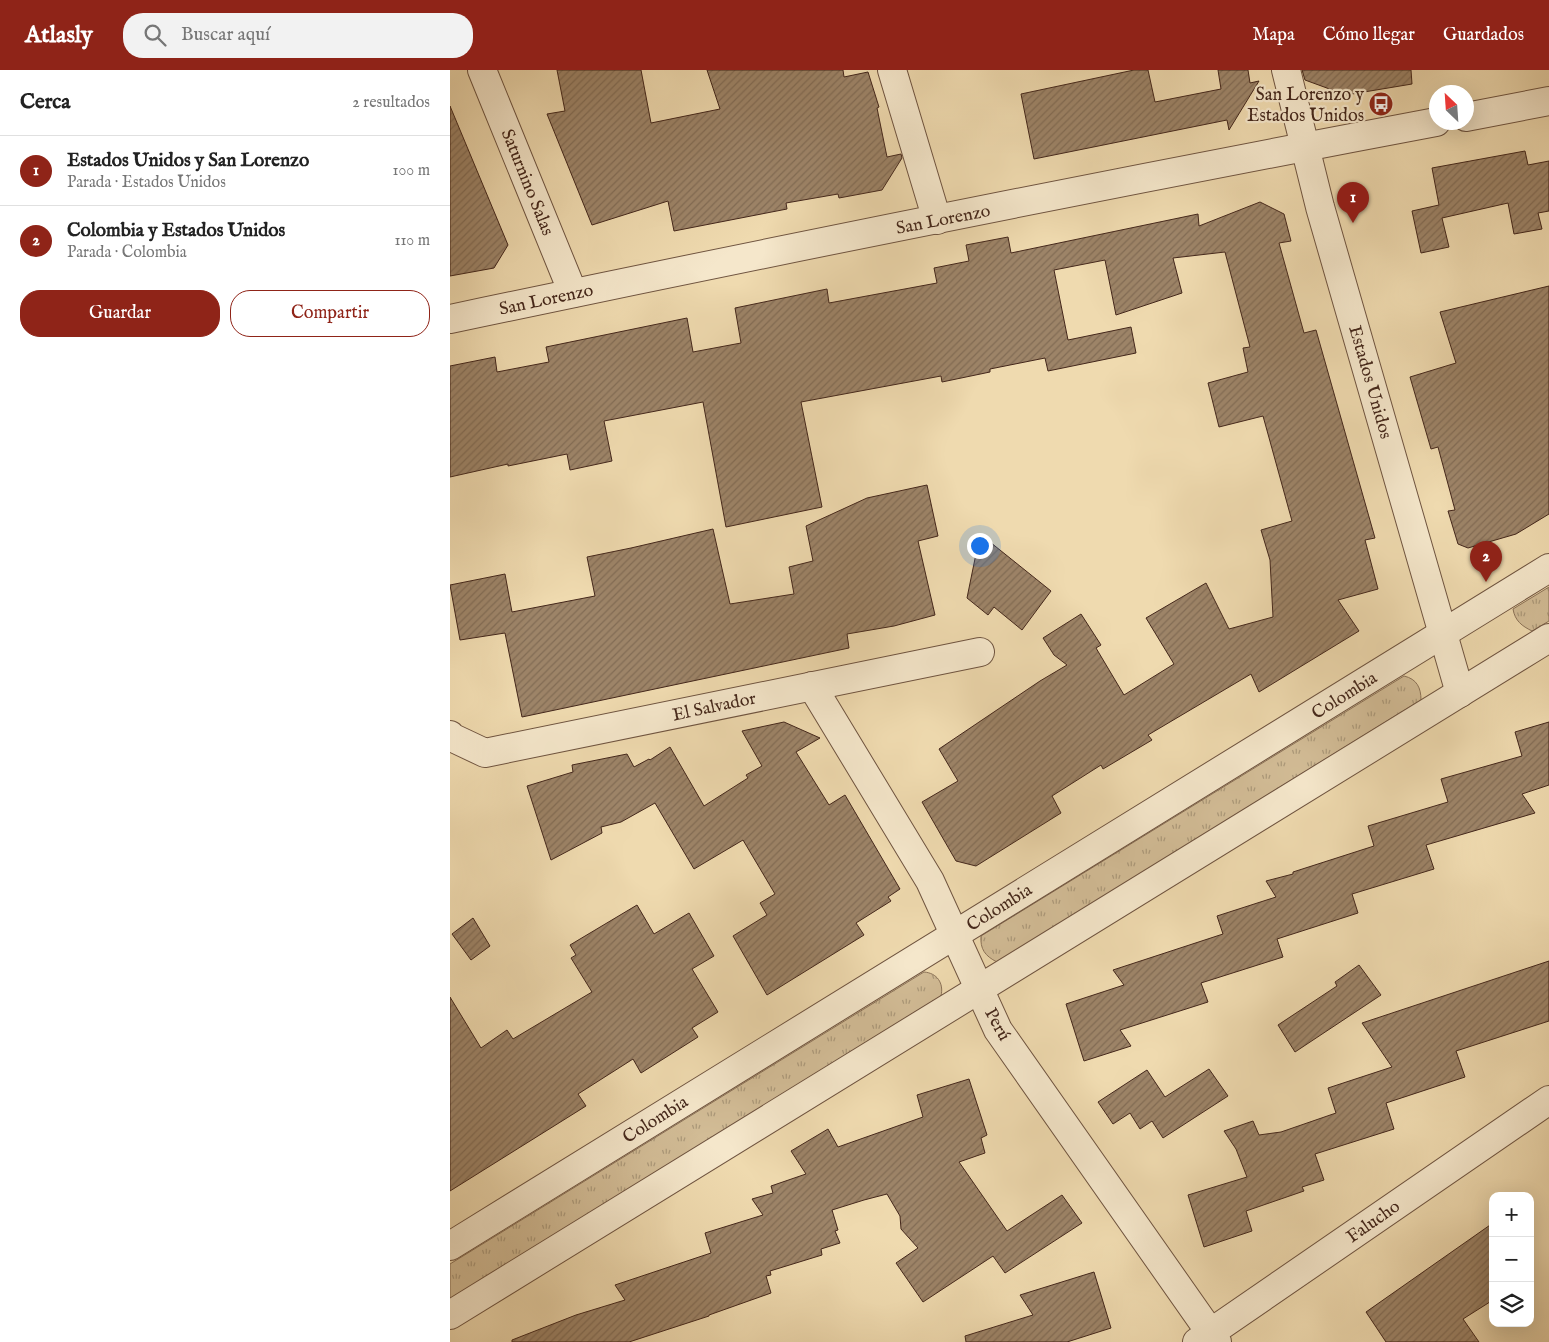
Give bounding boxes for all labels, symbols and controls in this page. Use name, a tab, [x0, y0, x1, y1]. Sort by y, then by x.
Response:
search box	[123, 13, 473, 58]
text: Atlasly	[25, 20, 93, 51]
icon: search	[141, 21, 169, 49]
text: Buscar aquí	[181, 23, 270, 47]
text: Mapa	[1252, 24, 1295, 47]
text: Cómo llegar	[1323, 24, 1415, 47]
text: Guardados	[1443, 24, 1524, 47]
place label: San Lorenzo y Estados Unidos	[1247, 84, 1364, 128]
north arrow	[1429, 85, 1474, 130]
text: Cerca	[20, 89, 70, 116]
bus stop icon: San Lorenzo y Estados Unidos	[1368, 91, 1394, 117]
text: 2 resultados	[352, 93, 430, 113]
street label: Saturnino Salas	[495, 126, 558, 239]
text: Estados Unidos y San Lorenzo	[67, 149, 309, 173]
text: 1	[33, 161, 39, 181]
text: 100 m	[393, 161, 430, 181]
text: Parada · Estados Unidos	[67, 173, 226, 193]
pin: 1	[1337, 182, 1369, 223]
street label: San Lorenzo	[894, 200, 993, 241]
text: Colombia y Estados Unidos	[67, 219, 285, 243]
text: 2	[32, 231, 40, 251]
text: 110 m	[394, 231, 430, 251]
text: Parada · Colombia	[67, 243, 187, 263]
street label: San Lorenzo	[497, 279, 596, 322]
button: Guardar	[20, 290, 220, 337]
button: Compartir	[230, 290, 430, 337]
street label: Estados Unidos	[1342, 323, 1397, 442]
your location	[967, 533, 993, 559]
pin: 2	[1470, 541, 1502, 582]
street label: Colombia	[1308, 667, 1382, 725]
street label: El Salvador	[671, 687, 758, 728]
street label: Colombia	[963, 879, 1037, 937]
street label: Perú	[978, 1004, 1015, 1045]
street label: Colombia	[619, 1091, 693, 1149]
map controls	[1489, 1192, 1534, 1327]
button: +	[1489, 1192, 1534, 1237]
street label: Falucho	[1343, 1195, 1405, 1249]
button: −	[1489, 1237, 1534, 1282]
button: layers	[1489, 1282, 1534, 1327]

